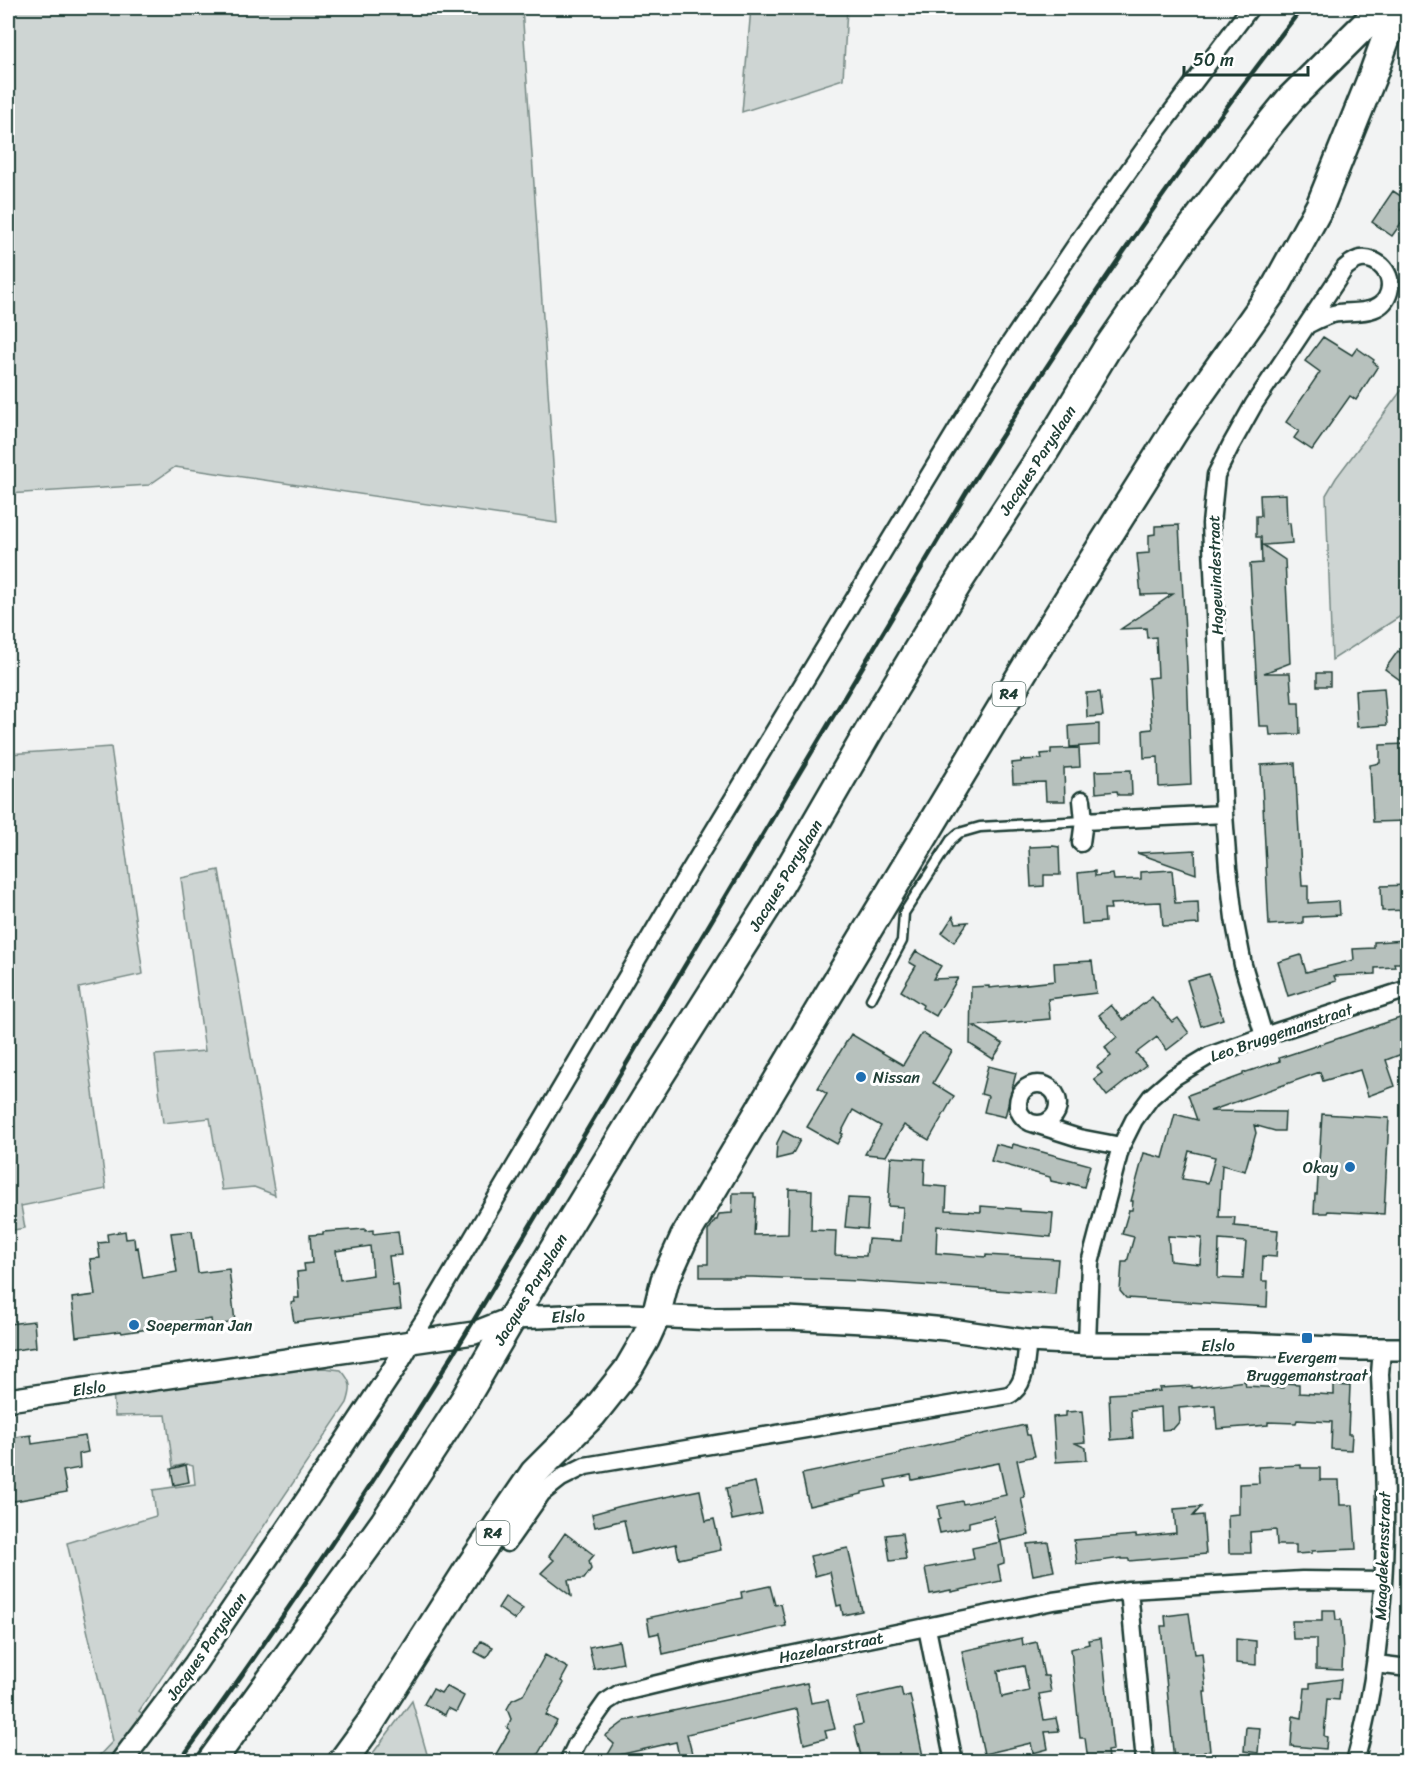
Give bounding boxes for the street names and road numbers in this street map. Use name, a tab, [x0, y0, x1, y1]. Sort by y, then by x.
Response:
street label: Jacques Paryslaan	[990, 399, 1084, 522]
street label: Hagewindestraat	[1199, 515, 1232, 635]
road number: R4	[992, 682, 1026, 706]
street label: Jacques Paryslaan	[740, 813, 831, 938]
street label: Leo Bruggemanstraat	[1206, 994, 1357, 1070]
street label: Jacques Paryslaan	[485, 1227, 576, 1352]
street label: Elslo	[551, 1301, 586, 1332]
street label: Elslo	[1201, 1331, 1235, 1360]
street label: Elslo	[70, 1372, 108, 1405]
street label: Maagdekensstraat	[1366, 1491, 1399, 1621]
road number: R4	[476, 1521, 510, 1545]
street label: Jacques Paryslaan	[158, 1586, 255, 1707]
street label: Hazelaarstraat	[776, 1623, 886, 1672]

